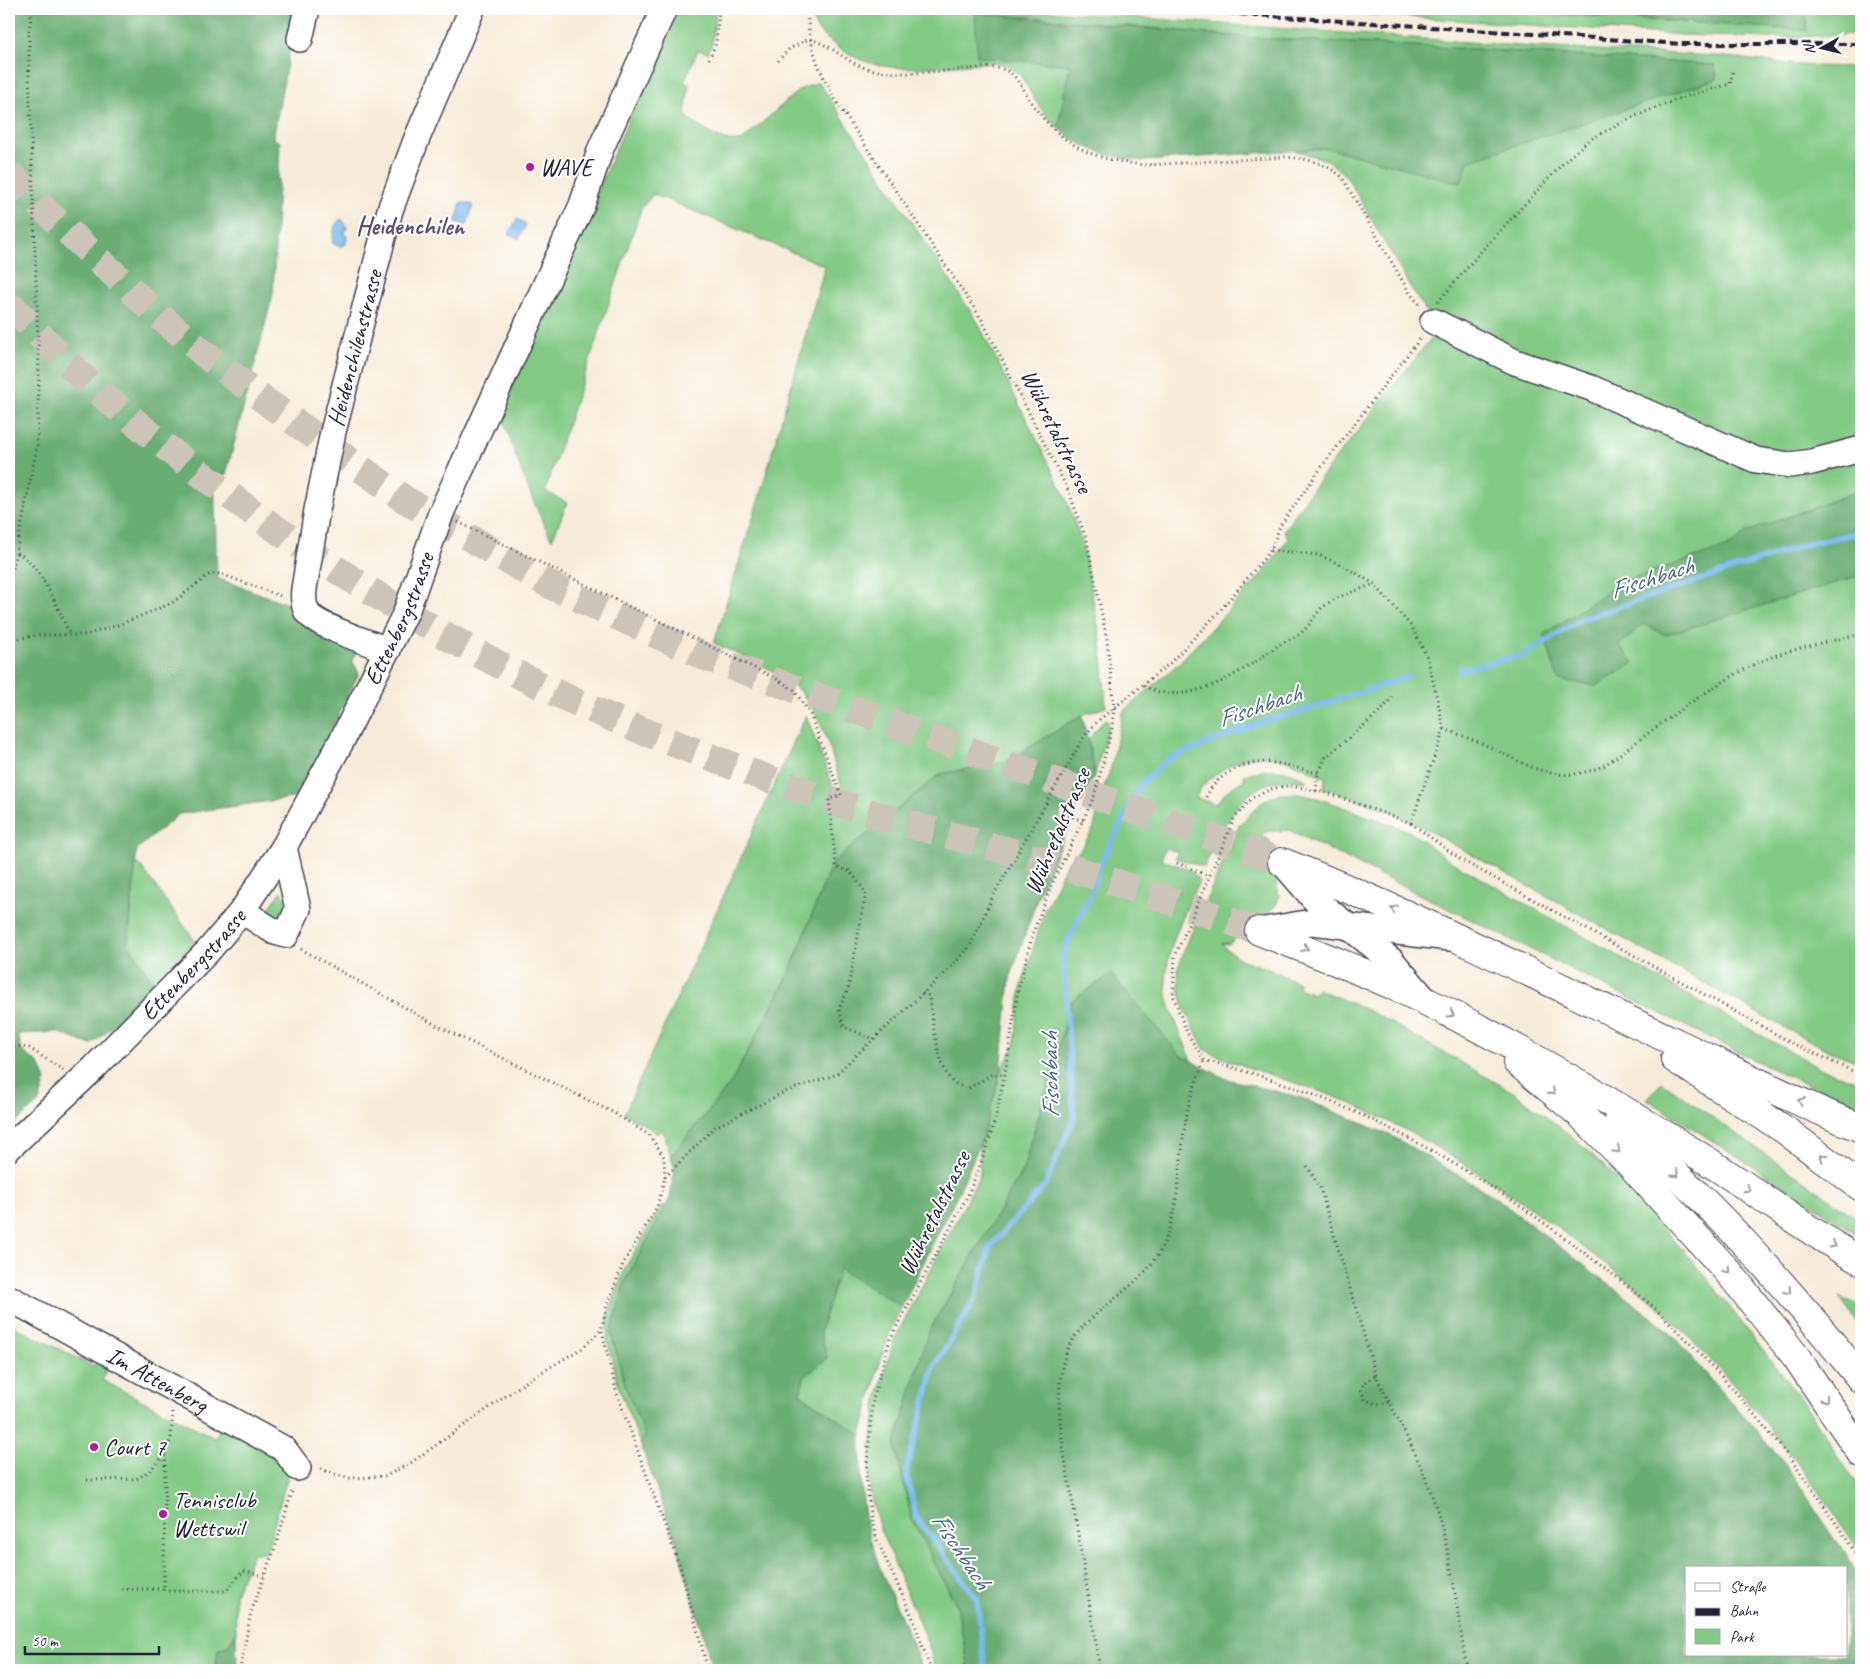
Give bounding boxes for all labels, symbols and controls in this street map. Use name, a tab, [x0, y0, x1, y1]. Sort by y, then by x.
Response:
north arrow	[1798, 22, 1848, 72]
text: N	[1800, 42, 1819, 55]
place label: WAVE	[540, 152, 595, 182]
marker: WAVE	[524, 161, 536, 173]
district label: Heidenchilen	[356, 210, 466, 242]
street label: Heidenchilenstrasse	[320, 265, 389, 429]
street label: Wühretalstrasse	[1014, 364, 1101, 500]
street label: Ettenbergstrasse	[357, 547, 441, 690]
water label: Fischbach	[1605, 549, 1699, 606]
water label: Fischbach	[1213, 676, 1307, 735]
street label: Wühretalstrasse	[1017, 761, 1098, 899]
street label: Ettenbergstrasse	[134, 901, 254, 1027]
one-way arrow	[1390, 905, 1399, 915]
one-way arrow	[1300, 943, 1308, 953]
one-way arrow	[1446, 1008, 1455, 1018]
water label: Fischbach	[1033, 1030, 1067, 1118]
one-way arrow	[1547, 1086, 1556, 1095]
one-way arrow	[1797, 1096, 1806, 1107]
street label: Wühretalstrasse	[891, 1144, 978, 1280]
one-way arrow	[1611, 1144, 1620, 1153]
one-way arrow	[1819, 1154, 1829, 1163]
one-way arrow	[1670, 1168, 1679, 1177]
one-way arrow	[1742, 1183, 1751, 1192]
one-way arrow	[1827, 1238, 1836, 1248]
one-way arrow	[1721, 1264, 1730, 1273]
one-way arrow	[1782, 1286, 1791, 1295]
street label: Im Ättenberg	[101, 1340, 214, 1420]
one-way arrow	[1819, 1393, 1828, 1403]
place label: Court 7	[104, 1432, 167, 1462]
marker: Court 7	[88, 1441, 100, 1453]
place label: Tennisclub Wettswil	[173, 1485, 257, 1543]
water label: Fischbach	[924, 1506, 999, 1597]
marker: Tennisclub Wettswil	[157, 1508, 169, 1520]
legend	[1685, 1566, 1848, 1656]
text: Straße	[1730, 1578, 1766, 1597]
text: Bahn	[1730, 1602, 1758, 1621]
scale bar	[25, 1624, 159, 1656]
text: Park	[1730, 1628, 1755, 1647]
text: 50 m	[32, 1632, 59, 1651]

